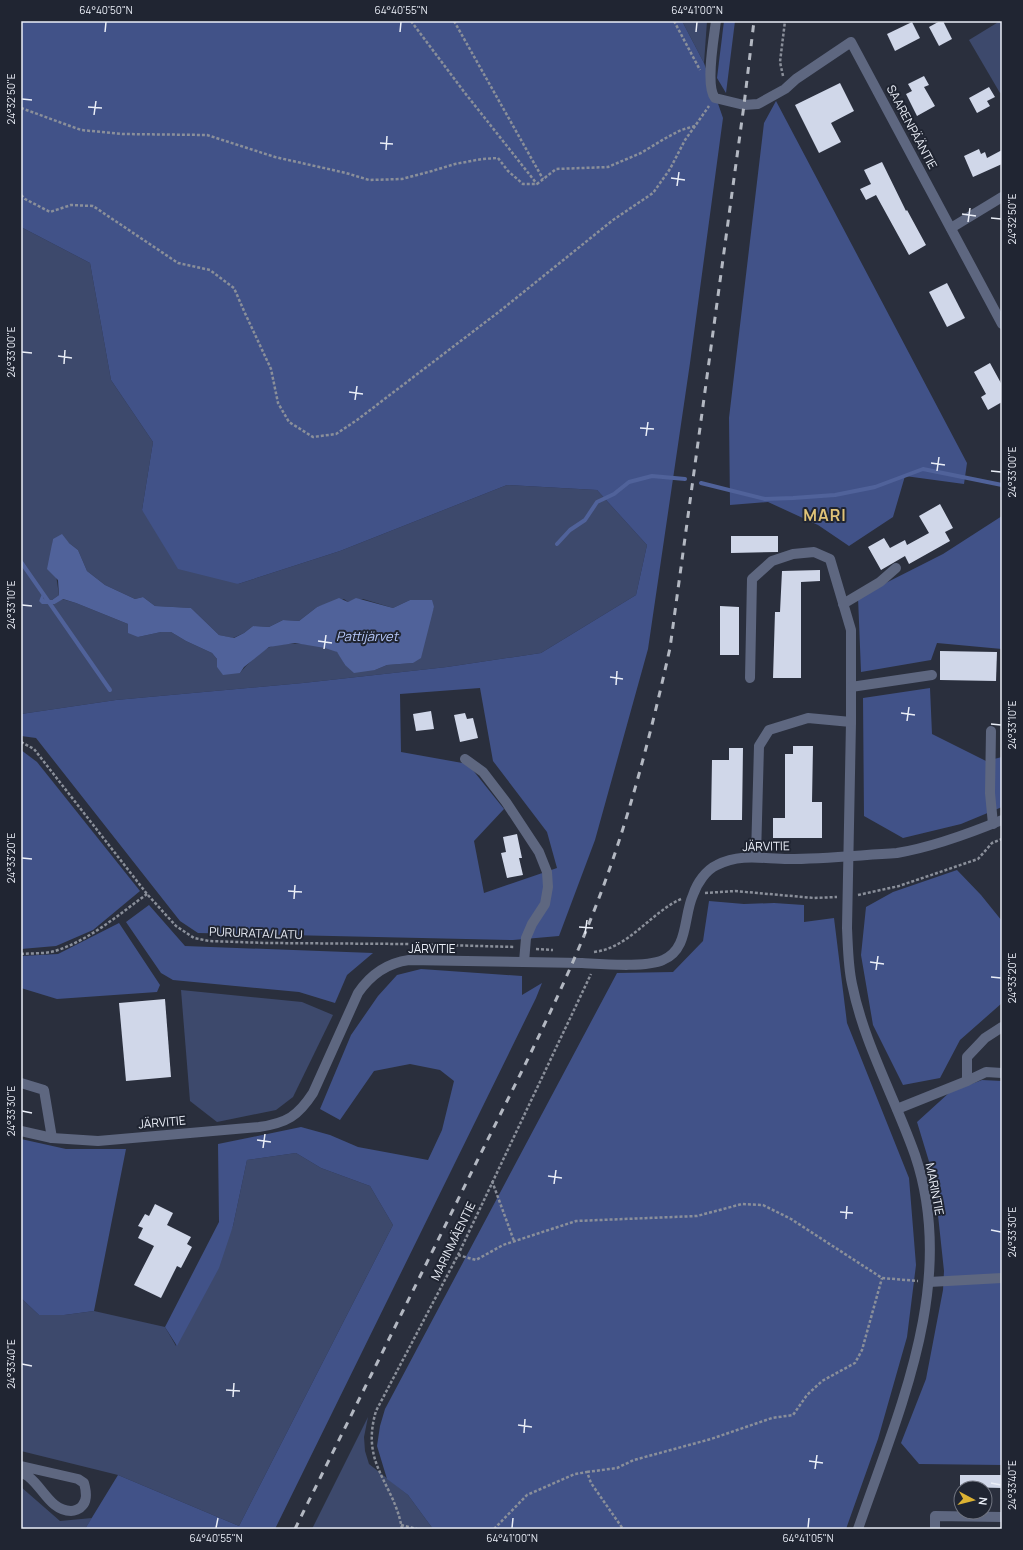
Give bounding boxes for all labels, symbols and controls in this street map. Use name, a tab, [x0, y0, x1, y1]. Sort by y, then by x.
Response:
text: 64°40'50"N	[79, 3, 133, 17]
text: 64°40'55"N	[374, 3, 428, 17]
text: 64°41'00"N	[671, 3, 723, 17]
text: 24°32'50"E	[4, 73, 18, 124]
street label: SAARENPÄÄNTIE	[883, 82, 941, 172]
text: 24°32'50"E	[1005, 193, 1019, 244]
text: 24°33'00"E	[4, 326, 18, 377]
text: 24°33'00"E	[1005, 446, 1019, 497]
district label: MARI	[803, 504, 847, 526]
text: 24°33'10"E	[4, 580, 18, 629]
water label: Pattijärvet	[336, 627, 400, 645]
text: 24°33'10"E	[1005, 700, 1019, 749]
text: 24°33'20"E	[4, 832, 18, 883]
street label: JÄRVITIE	[742, 837, 790, 855]
street label: PURURATA/LATU	[209, 923, 303, 943]
street label: JÄRVITIE	[408, 940, 456, 957]
text: 24°33'20"E	[1005, 952, 1019, 1003]
text: 24°33'30"E	[4, 1086, 18, 1136]
street label: JÄRVITIE	[138, 1111, 186, 1133]
street label: MARINTIE	[922, 1161, 948, 1217]
street label: MARINMÄENTIE	[427, 1199, 480, 1283]
text: 24°33'30"E	[1005, 1207, 1019, 1257]
text: 24°33'40"E	[4, 1339, 18, 1389]
text: 24°33'40"E	[1005, 1460, 1019, 1510]
north arrow	[953, 1480, 993, 1520]
text: N	[975, 1496, 991, 1506]
text: 64°40'55"N	[189, 1531, 243, 1545]
text: 64°41'00"N	[486, 1531, 538, 1545]
text: 64°41'05"N	[782, 1531, 834, 1545]

